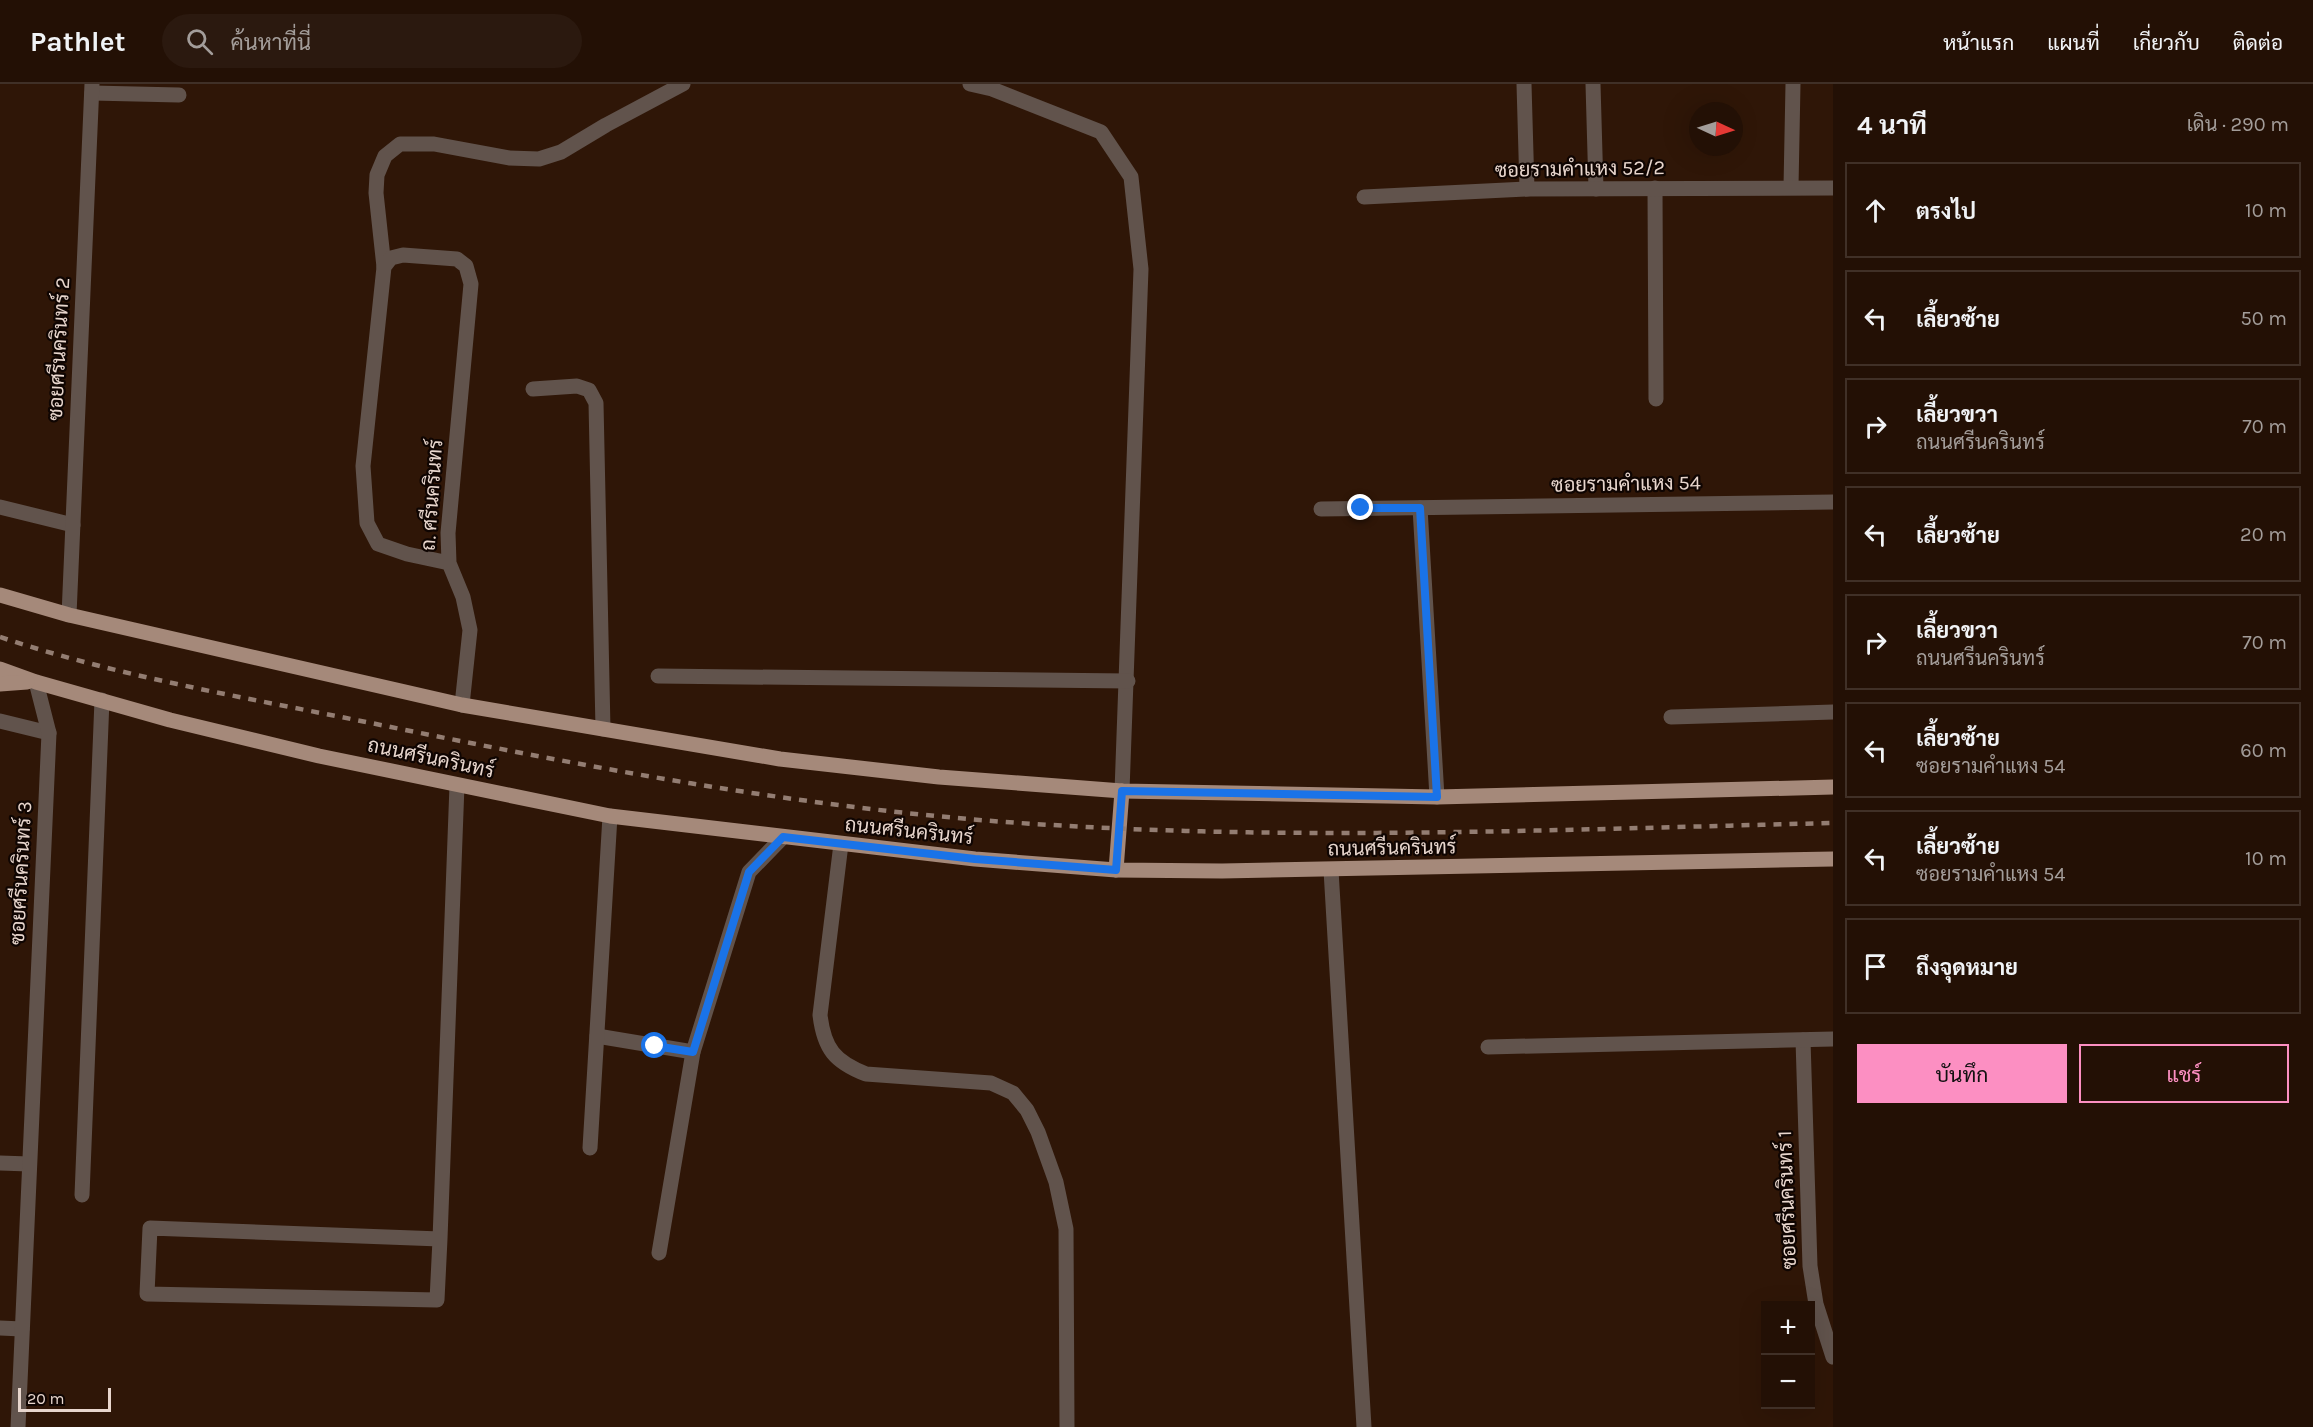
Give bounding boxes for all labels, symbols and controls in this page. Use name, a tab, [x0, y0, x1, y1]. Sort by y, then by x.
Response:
search box	[162, 14, 582, 68]
text: Pathlet	[30, 25, 126, 58]
icon: search	[183, 25, 216, 58]
text: ค้นหาที่นี่	[231, 30, 311, 56]
text: หน้าแรก	[1943, 31, 2014, 55]
text: แผนที่	[2047, 31, 2100, 55]
text: เกี่ยวกับ	[2133, 31, 2200, 55]
text: ติดต่อ	[2233, 31, 2283, 55]
north arrow	[1689, 102, 1743, 156]
text: 4 นาที	[1857, 110, 1927, 141]
text: เดิน · 290 m	[2187, 113, 2289, 136]
street label: ซอยรามคำแหง 52/2	[1495, 155, 1665, 182]
icon: ahead	[1859, 194, 1892, 227]
text: ตรงไป	[1916, 199, 1976, 225]
text: 10 m	[2245, 199, 2287, 222]
street label: ซอยศรีนครินทร์ 2	[41, 277, 74, 421]
icon: left	[1859, 302, 1892, 335]
text: เลี้ยวซ้าย	[1916, 307, 2000, 333]
text: 50 m	[2240, 307, 2287, 330]
text: เลี้ยวขวา	[1916, 402, 1998, 428]
icon: right	[1859, 410, 1892, 443]
text: 70 m	[2242, 415, 2287, 438]
text: ถนนศรีนครินทร์	[1916, 431, 2045, 454]
street label: ถ. ศรีนครินทร์	[414, 438, 447, 552]
street label: ซอยรามคำแหง 54	[1551, 470, 1701, 497]
route end	[1347, 494, 1373, 520]
icon: left	[1859, 518, 1892, 551]
text: เลี้ยวซ้าย	[1916, 523, 2000, 549]
text: 20 m	[2240, 523, 2287, 546]
text: เลี้ยวขวา	[1916, 618, 1998, 644]
icon: right	[1859, 626, 1892, 659]
text: 70 m	[2242, 631, 2287, 654]
text: ถนนศรีนครินทร์	[1916, 647, 2045, 670]
text: เลี้ยวซ้าย	[1916, 726, 2000, 752]
street label: ถนนศรีนครินทร์	[366, 730, 497, 783]
icon: left	[1859, 734, 1892, 767]
text: 60 m	[2240, 739, 2287, 762]
text: ซอยรามคำแหง 54	[1916, 755, 2066, 778]
street label: ซอยศรีนครินทร์ 3	[3, 800, 36, 945]
street label: ถนนศรีนครินทร์	[844, 810, 975, 849]
street label: ถนนศรีนครินทร์	[1327, 832, 1457, 861]
text: เลี้ยวซ้าย	[1916, 834, 2000, 860]
icon: left	[1859, 842, 1892, 875]
text: 10 m	[2245, 847, 2287, 870]
text: ซอยรามคำแหง 54	[1916, 863, 2066, 886]
icon: arrive	[1859, 950, 1892, 983]
text: ถึงจุดหมาย	[1916, 955, 2018, 981]
route start	[641, 1032, 667, 1058]
button: บันทึก	[1857, 1044, 2067, 1103]
button: แชร์	[2079, 1044, 2289, 1103]
street label: ซอยศรีนครินทร์ 1	[1770, 1130, 1801, 1270]
map controls	[1761, 1301, 1815, 1409]
button: +	[1761, 1301, 1815, 1355]
button: −	[1761, 1355, 1815, 1409]
scale bar	[18, 1385, 111, 1412]
text: 20 m	[27, 1389, 65, 1408]

